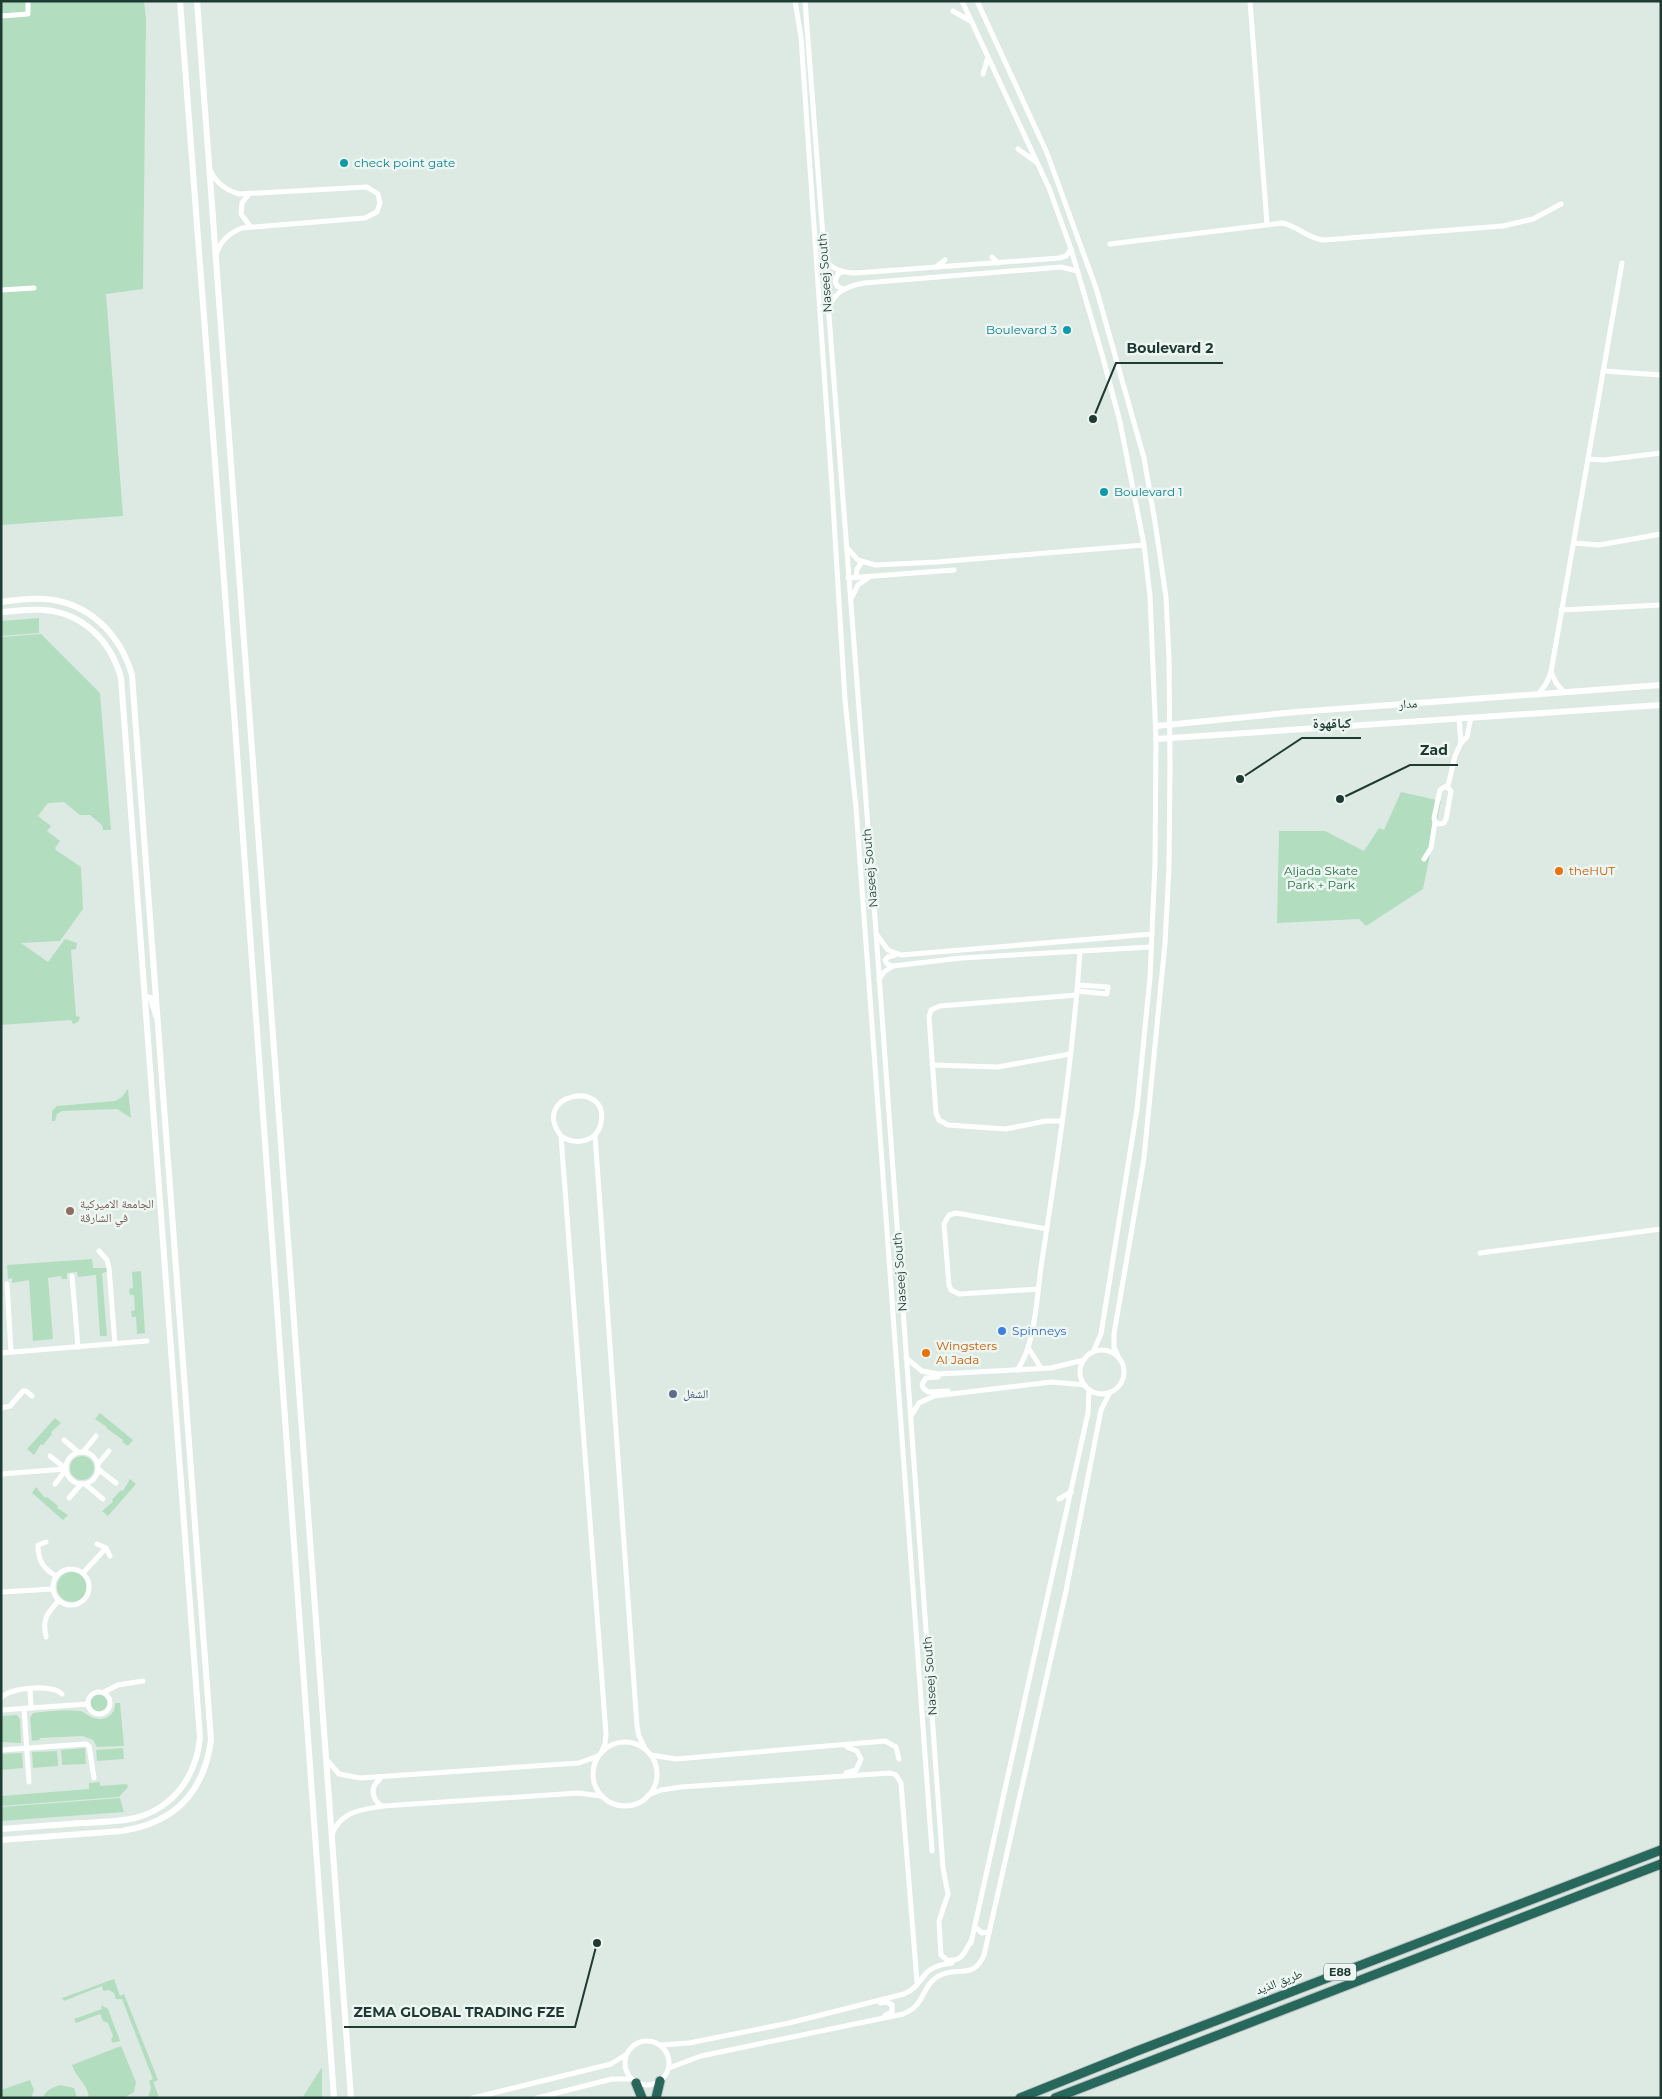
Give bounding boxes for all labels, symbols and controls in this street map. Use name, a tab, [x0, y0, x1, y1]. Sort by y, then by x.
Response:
place label: check point gate	[354, 155, 455, 170]
marker: check point gate	[338, 157, 350, 169]
street label: Naseej South	[814, 233, 835, 313]
place label: Boulevard 3	[986, 322, 1057, 337]
marker: Boulevard 3	[1061, 324, 1073, 336]
callout: Boulevard 2	[1116, 334, 1223, 363]
text: Boulevard 2	[1127, 339, 1213, 357]
place label: Boulevard 1	[1114, 484, 1183, 499]
marker: Boulevard 1	[1098, 486, 1110, 498]
street label: مدار	[1397, 695, 1418, 712]
callout: كباقهوة	[1302, 709, 1361, 738]
text: كباقهوة	[1313, 714, 1351, 732]
callout: Zad	[1410, 736, 1458, 765]
text: Zad	[1420, 741, 1448, 759]
street label: Naseej South	[859, 828, 880, 908]
park label: Aljada Skate Park + Park	[1284, 863, 1358, 892]
place label: theHUT	[1569, 863, 1615, 878]
marker: theHUT	[1553, 865, 1565, 877]
place label: الجامعة الاميركية في الشارقة	[80, 1196, 154, 1228]
marker: الجامعة الاميركية في الشارقة	[64, 1205, 76, 1217]
street label: Naseej South	[889, 1232, 910, 1312]
place label: Spinneys	[1012, 1323, 1067, 1338]
marker: Spinneys	[996, 1325, 1008, 1337]
place label: Wingsters Al Jada	[936, 1338, 997, 1367]
marker: Wingsters Al Jada	[920, 1347, 932, 1359]
place label: الشغل	[683, 1386, 709, 1401]
marker: الشغل	[667, 1388, 679, 1400]
street label: Naseej South	[919, 1636, 940, 1716]
road number: E88	[1324, 1964, 1356, 1980]
street label: طريق الذيد	[1253, 1966, 1304, 1997]
callout: ZEMA GLOBAL TRADING FZE	[344, 1998, 575, 2027]
text: ZEMA GLOBAL TRADING FZE	[353, 2003, 565, 2021]

